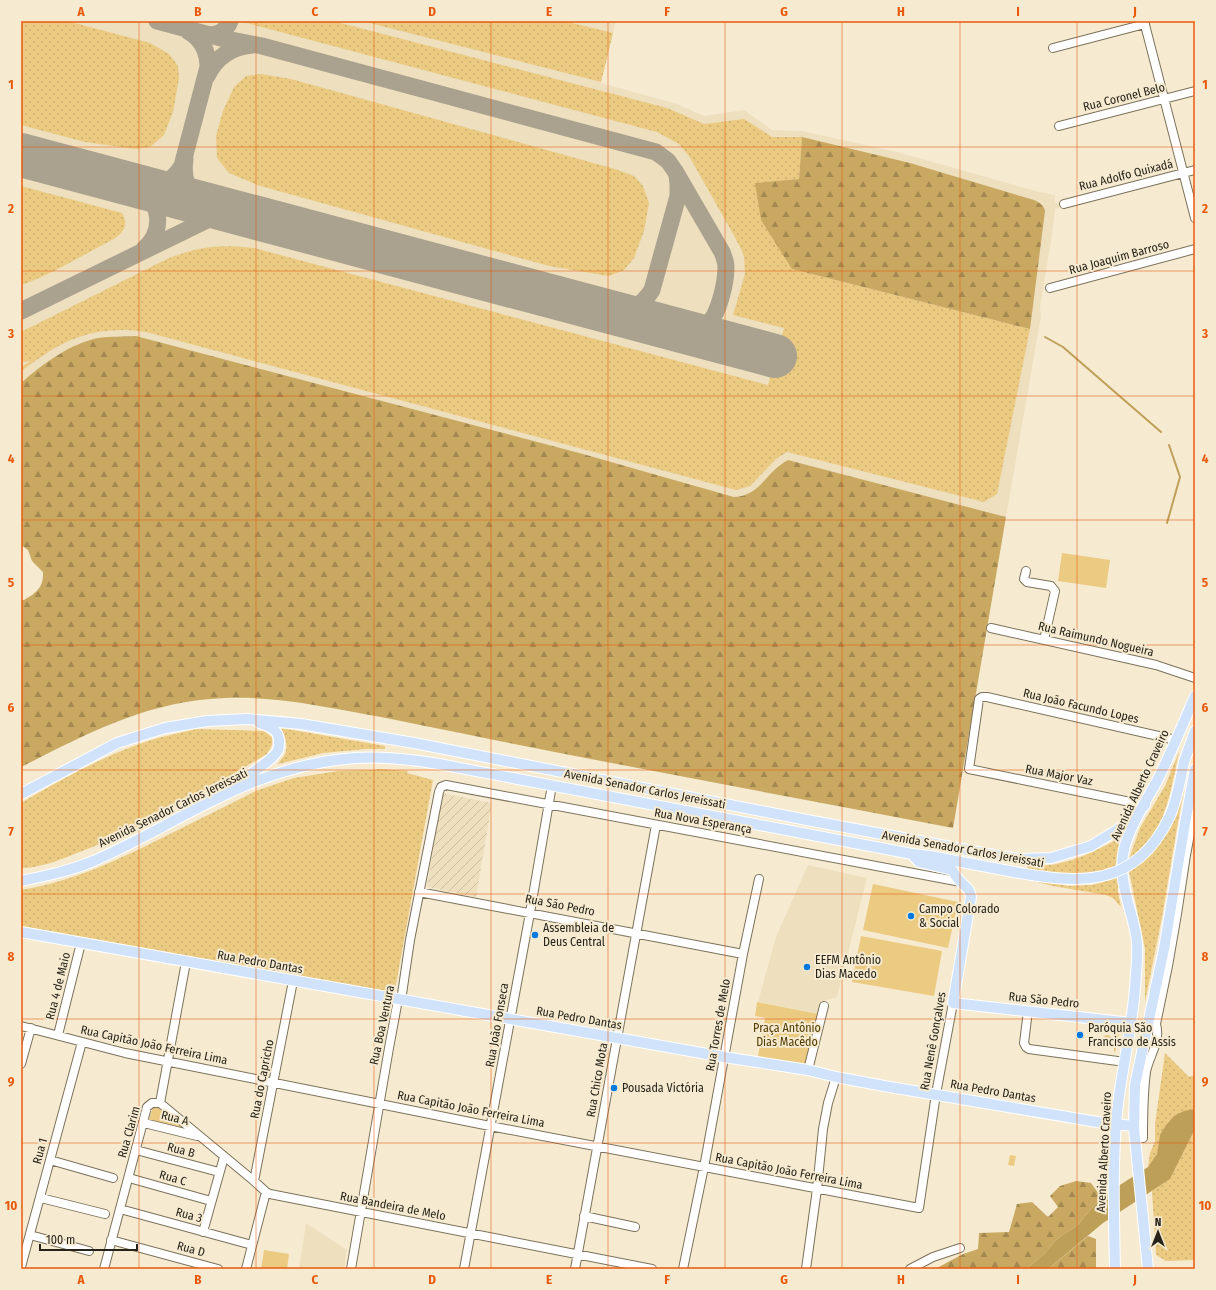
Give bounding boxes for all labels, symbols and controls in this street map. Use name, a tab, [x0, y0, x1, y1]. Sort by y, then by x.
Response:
text: A	[76, 4, 85, 19]
text: B	[194, 4, 202, 19]
text: C	[312, 4, 319, 19]
text: D	[428, 4, 436, 19]
text: E	[546, 4, 552, 19]
text: F	[664, 4, 670, 19]
text: G	[780, 4, 788, 19]
text: H	[897, 4, 905, 19]
text: I	[1016, 4, 1020, 19]
text: J	[1132, 4, 1137, 19]
text: 1	[8, 77, 14, 92]
text: 1	[1202, 77, 1208, 92]
street label: Rua Coronel Belo	[1082, 80, 1166, 114]
street label: Rua Adolfo Quixadá	[1077, 157, 1175, 193]
text: 2	[7, 201, 14, 216]
text: 2	[1201, 201, 1208, 216]
street label: Rua Joaquim Barroso	[1067, 237, 1171, 277]
text: 3	[7, 326, 14, 341]
text: 3	[1201, 326, 1208, 341]
text: 4	[8, 451, 15, 466]
text: 4	[1202, 451, 1209, 466]
text: 5	[8, 575, 14, 590]
text: 5	[1202, 575, 1208, 590]
street label: Rua Raimundo Nogueira	[1037, 619, 1155, 659]
street label: Rua João Facundo Lopes	[1022, 686, 1140, 726]
text: 6	[8, 700, 15, 715]
text: 6	[1202, 700, 1209, 715]
street label: Avenida Alberto Craveiro	[1108, 727, 1172, 843]
street label: Rua Major Vaz	[1024, 762, 1094, 788]
street label: Avenida Senador Carlos Jereissati	[96, 766, 250, 850]
street label: Avenida Senador Carlos Jereissati	[563, 766, 727, 812]
street label: Rua Nova Esperança	[653, 806, 753, 836]
text: 7	[8, 824, 14, 839]
text: 7	[1202, 824, 1208, 839]
street label: Avenida Senador Carlos Jereissati	[881, 828, 1045, 870]
street label: Rua São Pedro	[524, 891, 596, 919]
place label: Campo Colorado & Social	[919, 902, 1000, 930]
marker: Campo Colorado & Social	[906, 911, 916, 921]
place label: Assembleia de Deus Central	[543, 921, 614, 949]
marker: Assembleia de Deus Central	[530, 930, 540, 940]
street label: Rua Pedro Dantas	[216, 948, 304, 976]
text: 8	[8, 949, 15, 964]
text: 8	[1202, 949, 1209, 964]
street label: Rua 4 de Maio	[43, 951, 73, 1021]
place label: EEFM Antônio Dias Macedo	[815, 953, 881, 981]
marker: EEFM Antônio Dias Macedo	[802, 962, 812, 972]
street label: Rua Torres de Melo	[703, 978, 733, 1072]
street label: Rua João Fonseca	[483, 982, 511, 1068]
street label: Rua Boa Ventura	[367, 984, 397, 1066]
street label: Rua São Pedro	[1008, 989, 1080, 1011]
street label: Rua Nenê Gonçalves	[917, 991, 949, 1091]
street label: Rua Pedro Dantas	[535, 1004, 623, 1032]
park label: Praça Antônio Dias Macêdo	[753, 1021, 821, 1049]
place label: Paróquia São Francisco de Assis	[1088, 1021, 1176, 1049]
street label: Rua Capitão João Ferreira Lima	[79, 1023, 229, 1067]
marker: Paróquia São Francisco de Assis	[1075, 1030, 1085, 1040]
street label: Rua do Capricho	[247, 1038, 277, 1120]
street label: Rua Chico Mota	[584, 1042, 610, 1118]
text: 9	[8, 1074, 15, 1089]
text: 9	[1202, 1074, 1209, 1089]
street label: Rua Pedro Dantas	[949, 1077, 1037, 1105]
place label: Pousada Victória	[622, 1081, 704, 1095]
marker: Pousada Victória	[609, 1083, 619, 1093]
street label: Rua Capitão João Ferreira Lima	[396, 1088, 546, 1130]
street label: Avenida Alberto Craveiro	[1094, 1091, 1114, 1213]
street label: Rua Clarim	[115, 1105, 143, 1159]
street label: Rua A	[160, 1108, 191, 1128]
street label: Rua 1	[30, 1137, 50, 1165]
street label: Rua B	[166, 1140, 197, 1161]
street label: Rua Capitão João Ferreira Lima	[714, 1150, 864, 1192]
street label: Rua C	[158, 1167, 188, 1189]
street label: Rua Bandeira de Melo	[339, 1189, 447, 1223]
text: 10	[5, 1198, 17, 1213]
text: 10	[1199, 1198, 1211, 1213]
street label: Rua 3	[174, 1205, 204, 1225]
north arrow	[1138, 1212, 1178, 1252]
text: N	[1155, 1216, 1161, 1229]
scale bar	[40, 1226, 137, 1252]
text: 100 m	[46, 1233, 75, 1247]
street label: Rua D	[175, 1239, 207, 1259]
text: A	[76, 1272, 85, 1287]
text: B	[194, 1272, 202, 1287]
text: C	[312, 1272, 319, 1287]
text: D	[428, 1272, 436, 1287]
text: E	[546, 1272, 552, 1287]
text: F	[664, 1272, 670, 1287]
text: G	[780, 1272, 788, 1287]
text: H	[897, 1272, 905, 1287]
text: I	[1016, 1272, 1020, 1287]
text: J	[1132, 1272, 1137, 1287]

